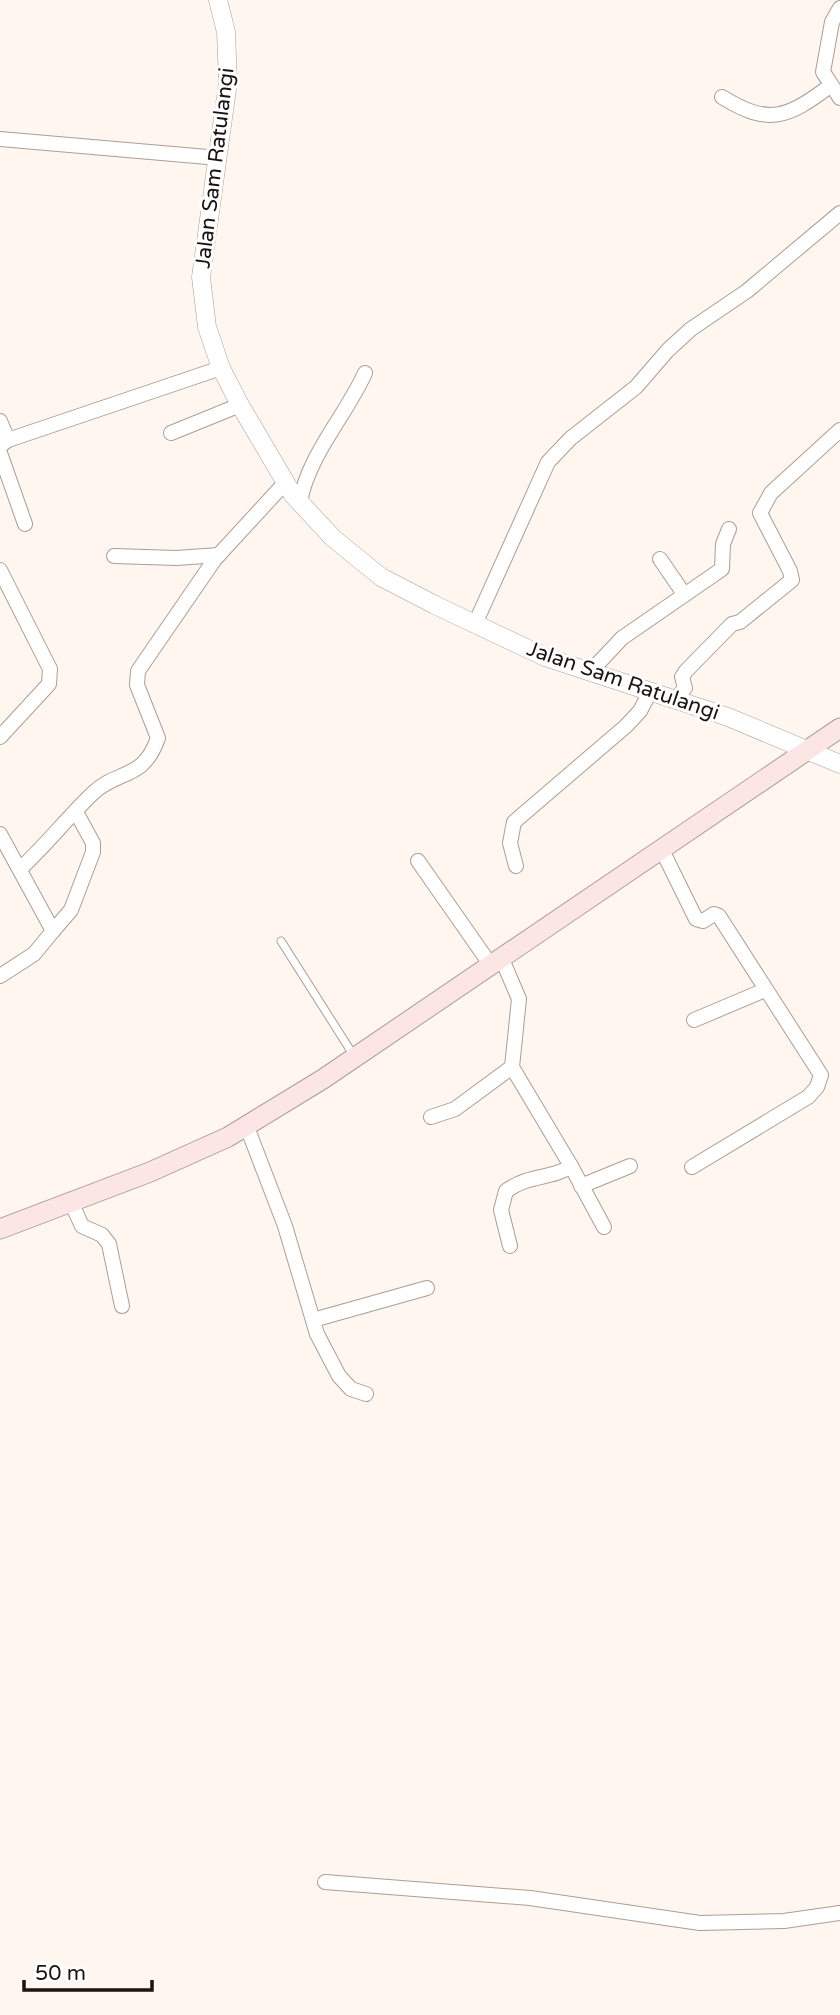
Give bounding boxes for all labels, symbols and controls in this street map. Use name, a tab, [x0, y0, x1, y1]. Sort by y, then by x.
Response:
street label: Jalan Sam Ratulangi	[190, 66, 240, 270]
street label: Jalan Sam Ratulangi	[523, 636, 723, 726]
scale bar	[24, 1948, 152, 1992]
text: 50 m	[35, 1961, 86, 1986]

